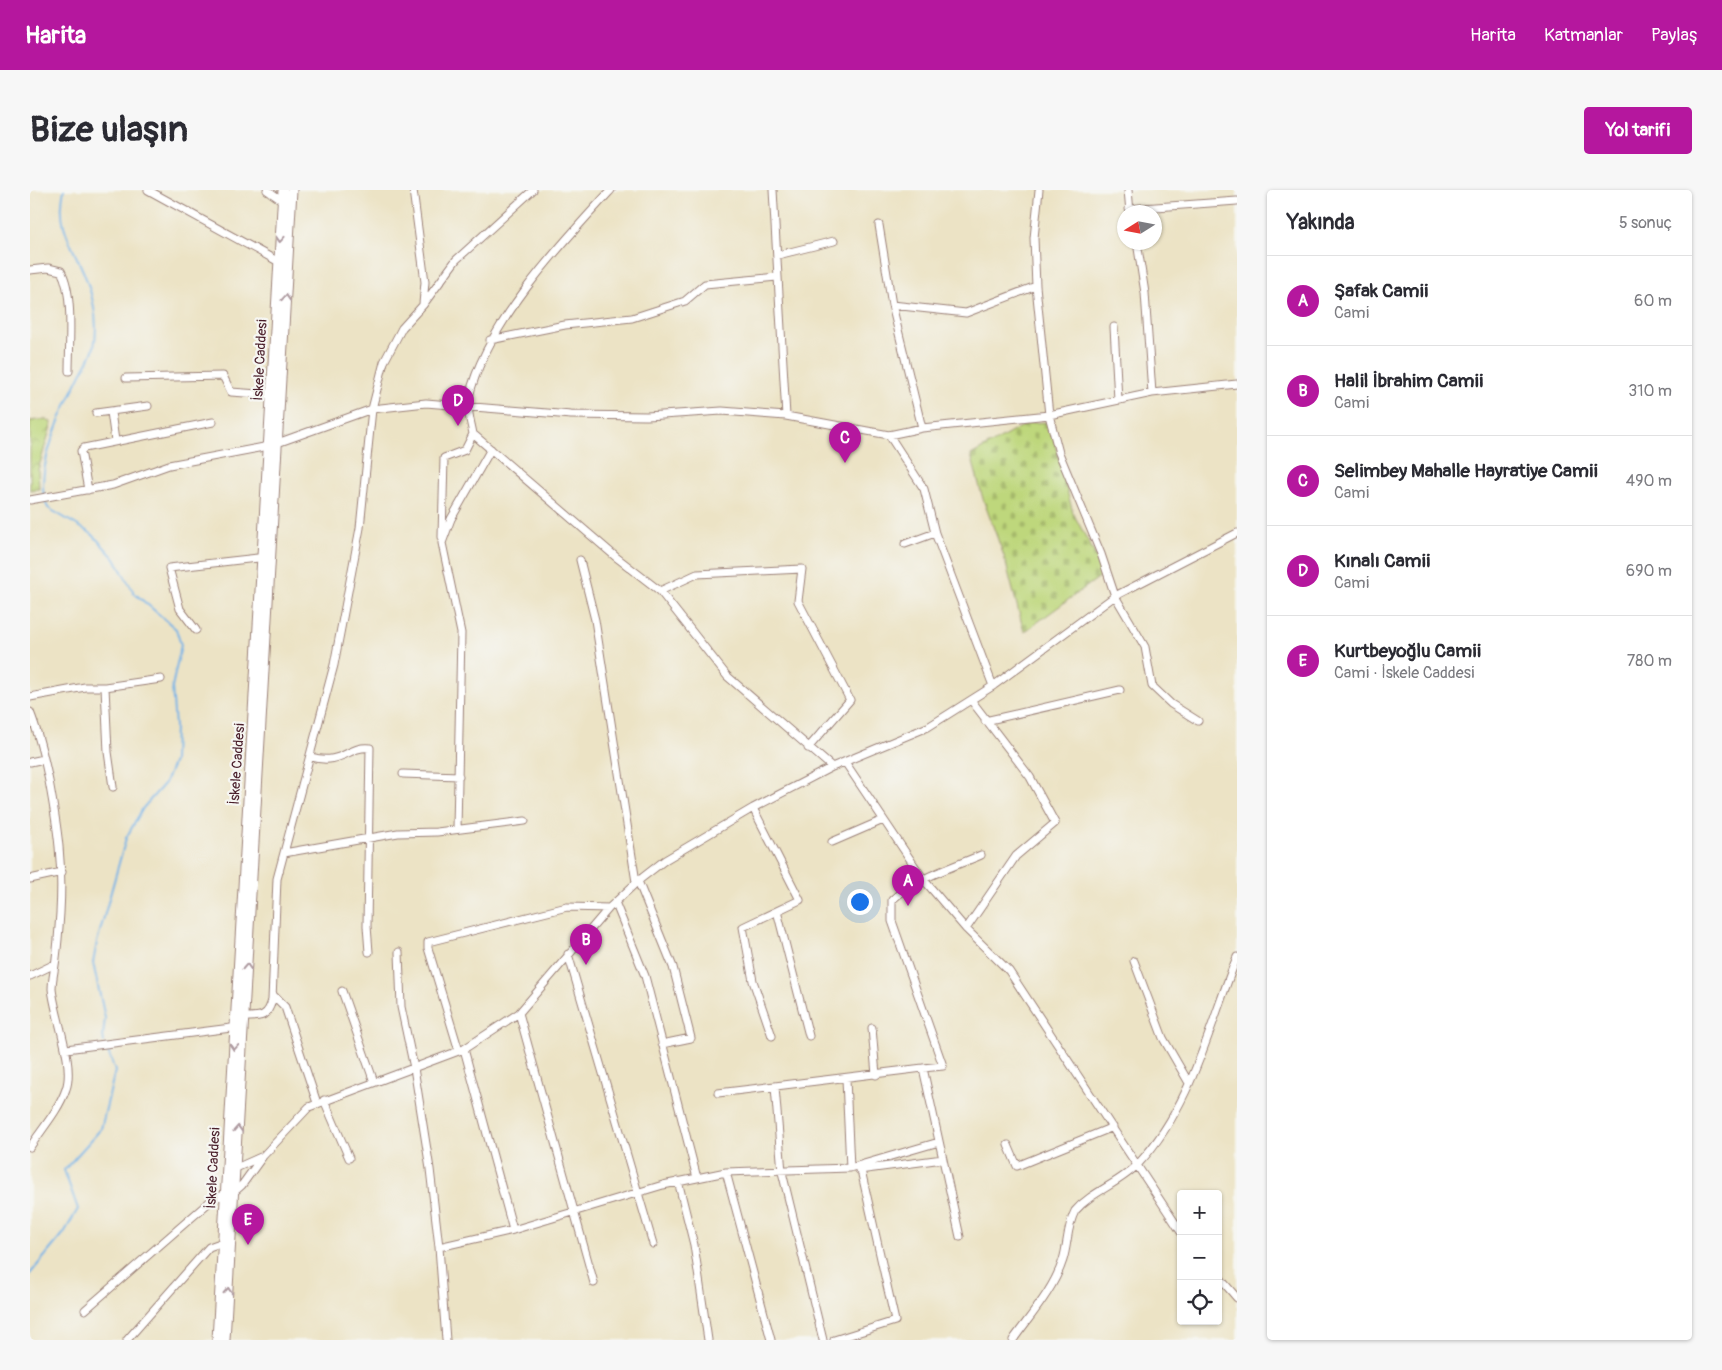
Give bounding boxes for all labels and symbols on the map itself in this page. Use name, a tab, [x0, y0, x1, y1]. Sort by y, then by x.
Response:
north arrow	[1117, 205, 1162, 250]
one-way arrow	[275, 235, 286, 243]
one-way arrow	[280, 294, 291, 302]
street label: İskele Caddesi	[249, 319, 271, 401]
pin: D	[442, 385, 474, 426]
pin: C	[829, 422, 861, 463]
street label: İskele Caddesi	[226, 723, 248, 805]
pin: A	[892, 865, 924, 906]
your location	[847, 889, 873, 915]
pin: B	[570, 924, 602, 965]
one-way arrow	[242, 963, 253, 971]
one-way arrow	[229, 1044, 240, 1052]
one-way arrow	[232, 1125, 243, 1133]
street label: İskele Caddesi	[202, 1127, 224, 1209]
pin: E	[232, 1204, 264, 1245]
one-way arrow	[223, 1287, 234, 1295]

